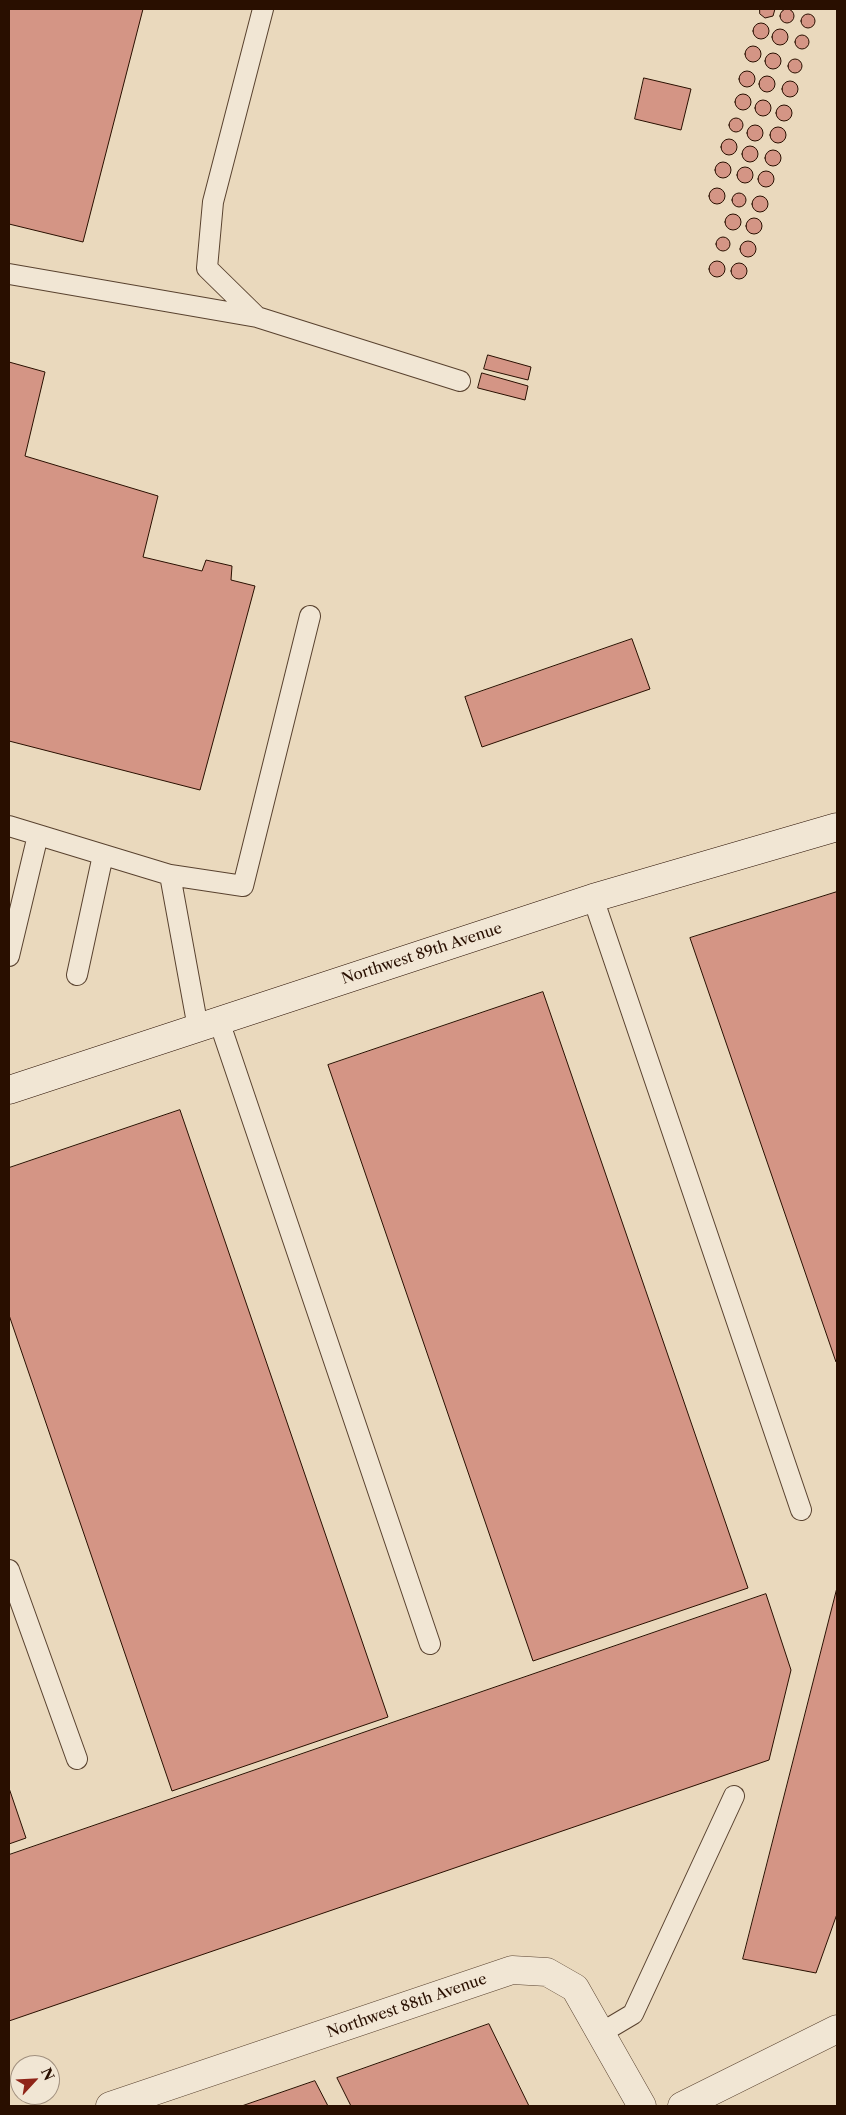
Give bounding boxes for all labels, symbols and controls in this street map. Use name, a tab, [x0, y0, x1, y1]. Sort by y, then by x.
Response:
street label: Northwest 89th Avenue	[339, 920, 505, 988]
street label: Northwest 88th Avenue	[325, 1970, 489, 2042]
north arrow	[10, 2055, 60, 2105]
text: N	[37, 2065, 58, 2083]

